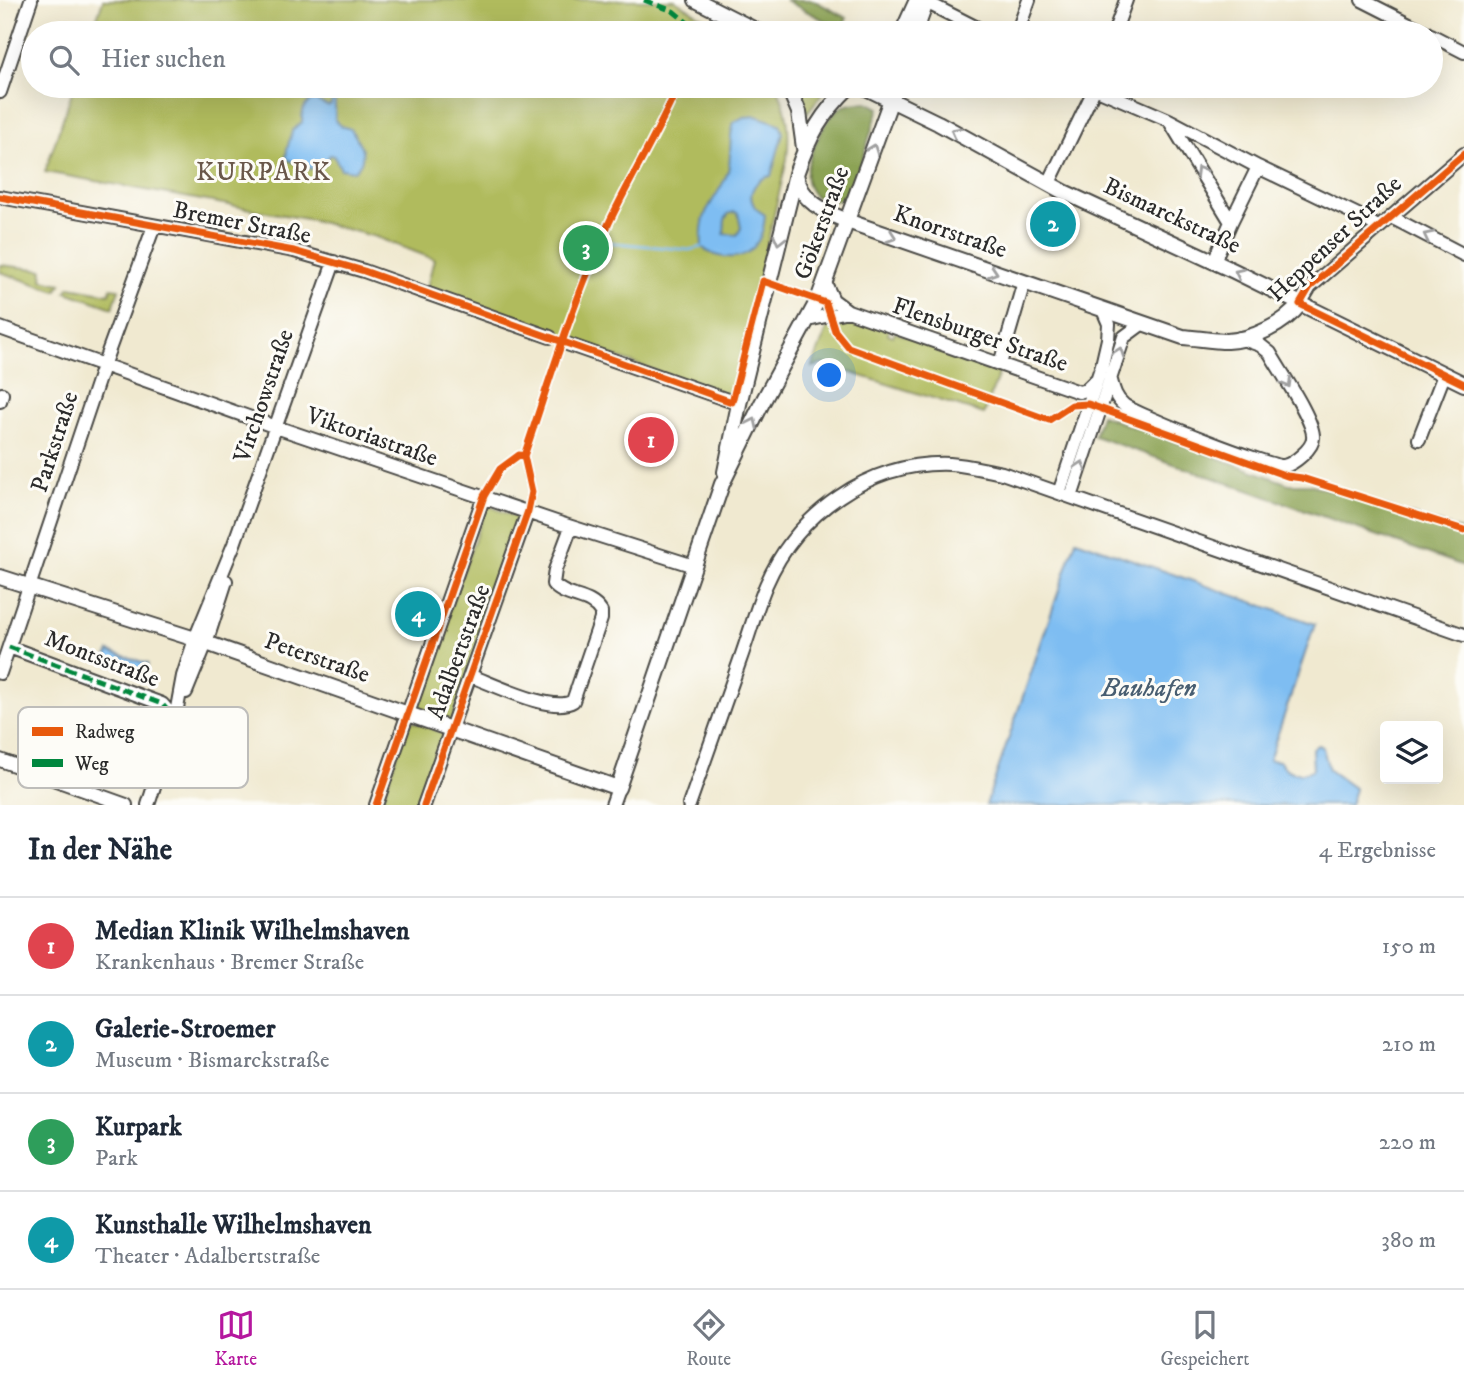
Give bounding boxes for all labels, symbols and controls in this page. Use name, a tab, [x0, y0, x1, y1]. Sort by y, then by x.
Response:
search box	[21, 21, 1443, 98]
icon: search	[45, 41, 83, 79]
text: Hier suchen	[101, 43, 226, 76]
one-way arrow	[950, 127, 962, 140]
one-way arrow	[865, 144, 879, 156]
district label: KURPARK	[196, 156, 332, 189]
street label: Gökerstraße	[788, 162, 856, 284]
one-way arrow	[1195, 165, 1208, 178]
street label: Heppenser Straße	[1262, 169, 1408, 309]
street label: Bismarckstraße	[1099, 171, 1245, 261]
street label: Bremer Straße	[171, 195, 314, 251]
pin: 2	[1030, 198, 1076, 250]
street label: Knorrstraße	[889, 199, 1011, 265]
pin: 3	[563, 222, 609, 274]
one-way arrow	[886, 229, 898, 243]
one-way arrow	[1423, 231, 1435, 244]
one-way arrow	[773, 234, 787, 246]
one-way arrow	[986, 263, 998, 278]
one-way arrow	[1234, 268, 1246, 282]
street label: Flensburger Straße	[888, 291, 1072, 379]
street label: Virchowstraße	[227, 325, 301, 468]
one-way arrow	[1111, 346, 1125, 359]
your location	[812, 358, 846, 392]
one-way arrow	[1279, 375, 1292, 388]
street label: Parkstraße	[25, 388, 85, 496]
street label: Viktoriastraße	[301, 400, 442, 473]
pin: 1	[628, 414, 674, 466]
one-way arrow	[745, 418, 759, 430]
one-way arrow	[1072, 461, 1087, 473]
street label: Adalbertstraße	[421, 580, 497, 724]
pin: 4	[395, 588, 441, 640]
street label: Montsstraße	[40, 623, 164, 695]
street label: Peterstraße	[260, 626, 374, 690]
water label: Bauhafen	[1100, 672, 1197, 705]
legend	[18, 707, 248, 788]
text: Radweg	[75, 721, 135, 744]
map controls	[1380, 721, 1443, 784]
button: layers	[1380, 721, 1443, 784]
text: Weg	[74, 753, 109, 776]
text: In der Nähe	[28, 832, 172, 869]
text: 4 Ergebnisse	[1319, 836, 1436, 865]
text: Median Klinik Wilhelmshaven	[95, 915, 410, 948]
text: 1	[47, 932, 55, 961]
text: 150 m	[1382, 932, 1436, 961]
text: Krankenhaus · Bremer Straße	[95, 948, 364, 977]
text: Galerie-Stroemer	[95, 1013, 275, 1046]
text: 2	[45, 1030, 57, 1059]
text: 210 m	[1382, 1030, 1436, 1059]
text: Museum · Bismarckstraße	[95, 1046, 329, 1075]
text: Kurpark	[95, 1111, 182, 1144]
text: 3	[47, 1128, 55, 1157]
text: 220 m	[1379, 1128, 1436, 1157]
text: Park	[95, 1144, 138, 1173]
text: Kunsthalle Wilhelmshaven	[95, 1209, 372, 1242]
text: 4	[44, 1226, 58, 1255]
text: 380 m	[1381, 1226, 1436, 1255]
text: Theater · Adalbertstraße	[95, 1242, 320, 1271]
tab: Karte	[215, 1306, 257, 1371]
tab: Route	[686, 1306, 731, 1371]
tab: Gespeichert	[1160, 1306, 1249, 1371]

